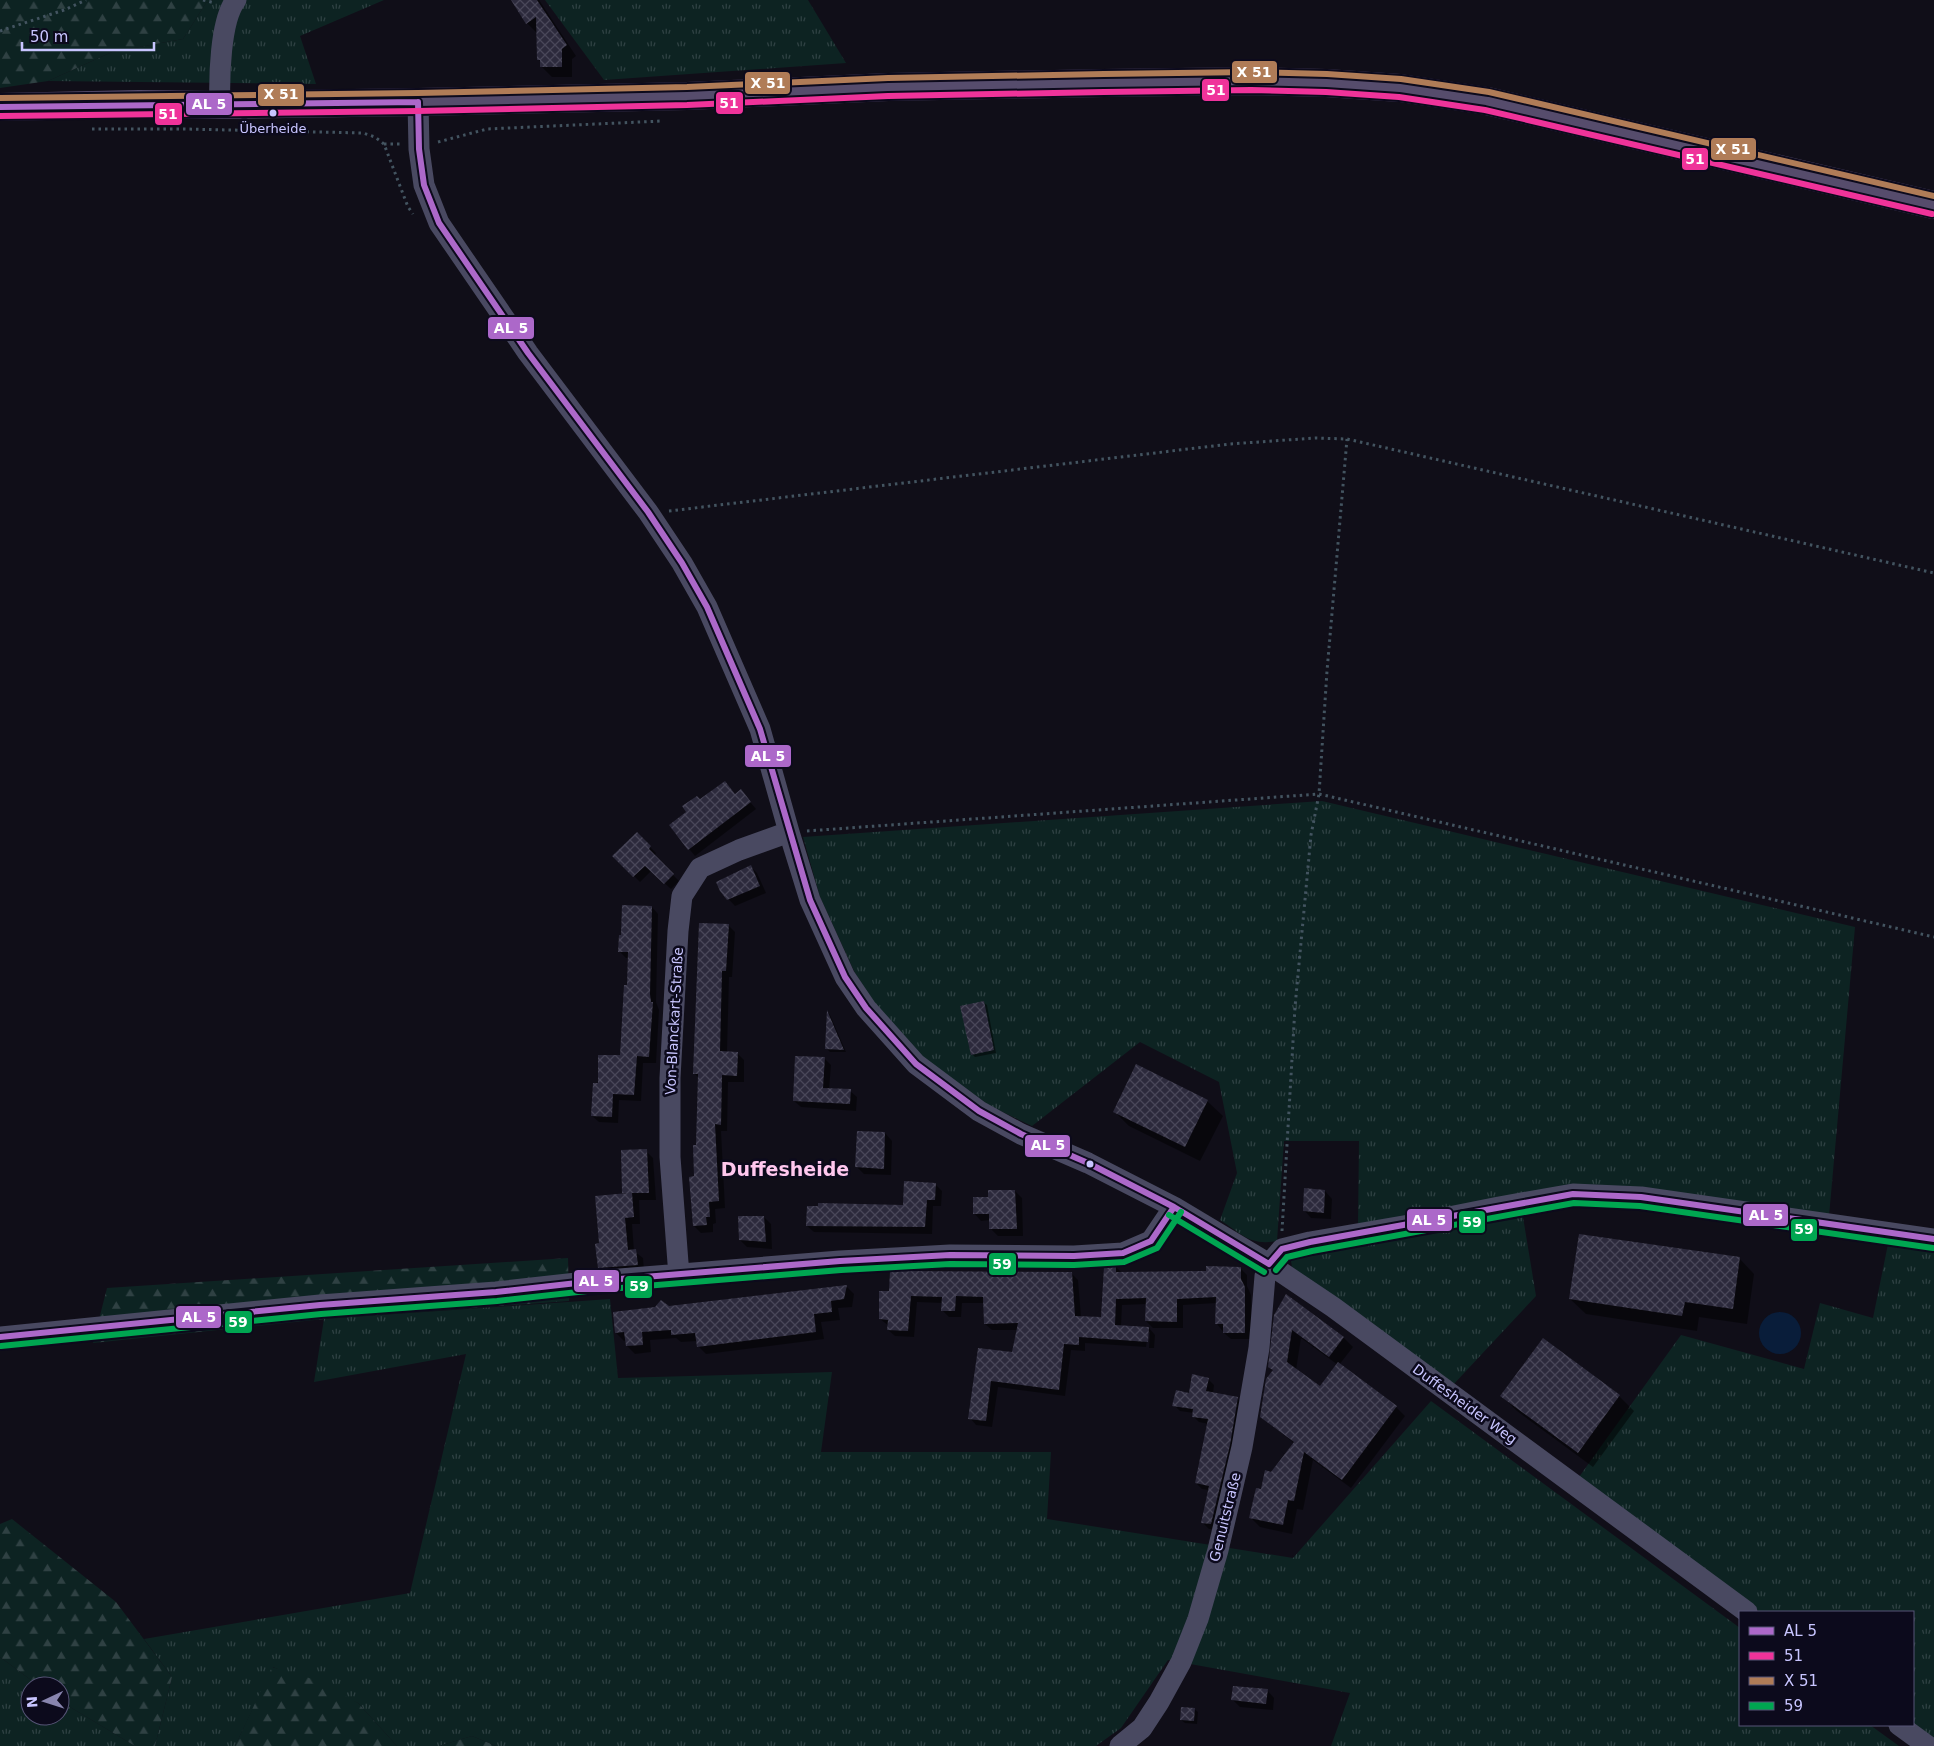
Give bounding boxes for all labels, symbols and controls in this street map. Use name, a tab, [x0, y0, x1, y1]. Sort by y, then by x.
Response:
scale bar	[22, 20, 155, 52]
text: 50 m	[30, 28, 68, 46]
line badge: X 51	[1231, 60, 1278, 84]
text: X 51	[1236, 64, 1272, 80]
line badge: X 51	[744, 71, 791, 95]
text: X 51	[750, 75, 786, 91]
line badge: 51	[1201, 78, 1230, 102]
text: 51	[1206, 82, 1226, 98]
line badge: X 51	[257, 83, 305, 107]
text: X 51	[263, 86, 299, 102]
line badge: 51	[715, 91, 744, 115]
line badge: AL 5	[185, 92, 233, 116]
text: 51	[719, 95, 739, 111]
text: AL 5	[192, 96, 226, 112]
line badge: 51	[154, 102, 183, 126]
text: 51	[158, 106, 178, 122]
marker: Überheide	[268, 108, 278, 118]
place label: Überheide	[240, 120, 306, 136]
line badge: X 51	[1710, 137, 1757, 161]
text: X 51	[1715, 141, 1751, 157]
line badge: 51	[1681, 147, 1709, 171]
text: 51	[1685, 151, 1705, 167]
line badge: AL 5	[487, 316, 535, 340]
text: AL 5	[494, 320, 528, 336]
line badge: AL 5	[744, 744, 792, 768]
text: AL 5	[751, 748, 785, 764]
street label: Von-Blanckart-Straße	[662, 947, 686, 1095]
line badge: AL 5	[1024, 1134, 1071, 1158]
text: AL 5	[1031, 1137, 1065, 1153]
district label: Duffesheide	[721, 1158, 849, 1180]
unlabelled marker	[1085, 1159, 1095, 1169]
line badge: AL 5	[1742, 1203, 1789, 1227]
text: AL 5	[1749, 1207, 1783, 1223]
line badge: AL 5	[1406, 1208, 1453, 1232]
line badge: 59	[1458, 1210, 1486, 1234]
text: AL 5	[1412, 1212, 1446, 1228]
text: 59	[1462, 1214, 1482, 1230]
line badge: 59	[1790, 1218, 1818, 1242]
text: 59	[1794, 1221, 1814, 1237]
line badge: 59	[988, 1252, 1017, 1276]
text: 59	[992, 1256, 1012, 1272]
line badge: AL 5	[573, 1269, 620, 1293]
text: AL 5	[579, 1273, 613, 1289]
line badge: 59	[624, 1275, 653, 1299]
text: 59	[629, 1278, 649, 1294]
line badge: AL 5	[175, 1305, 222, 1329]
text: AL 5	[182, 1309, 216, 1325]
line badge: 59	[224, 1310, 253, 1334]
text: 59	[228, 1314, 248, 1330]
street label: Duffesheider Weg	[1410, 1361, 1520, 1447]
street label: Genuitstraße	[1206, 1471, 1244, 1563]
legend	[1739, 1611, 1914, 1726]
text: AL 5	[1784, 1622, 1817, 1640]
text: 51	[1784, 1647, 1803, 1665]
text: X 51	[1784, 1672, 1818, 1690]
north arrow	[20, 1676, 70, 1726]
text: N	[24, 1696, 40, 1708]
text: 59	[1784, 1697, 1803, 1715]

